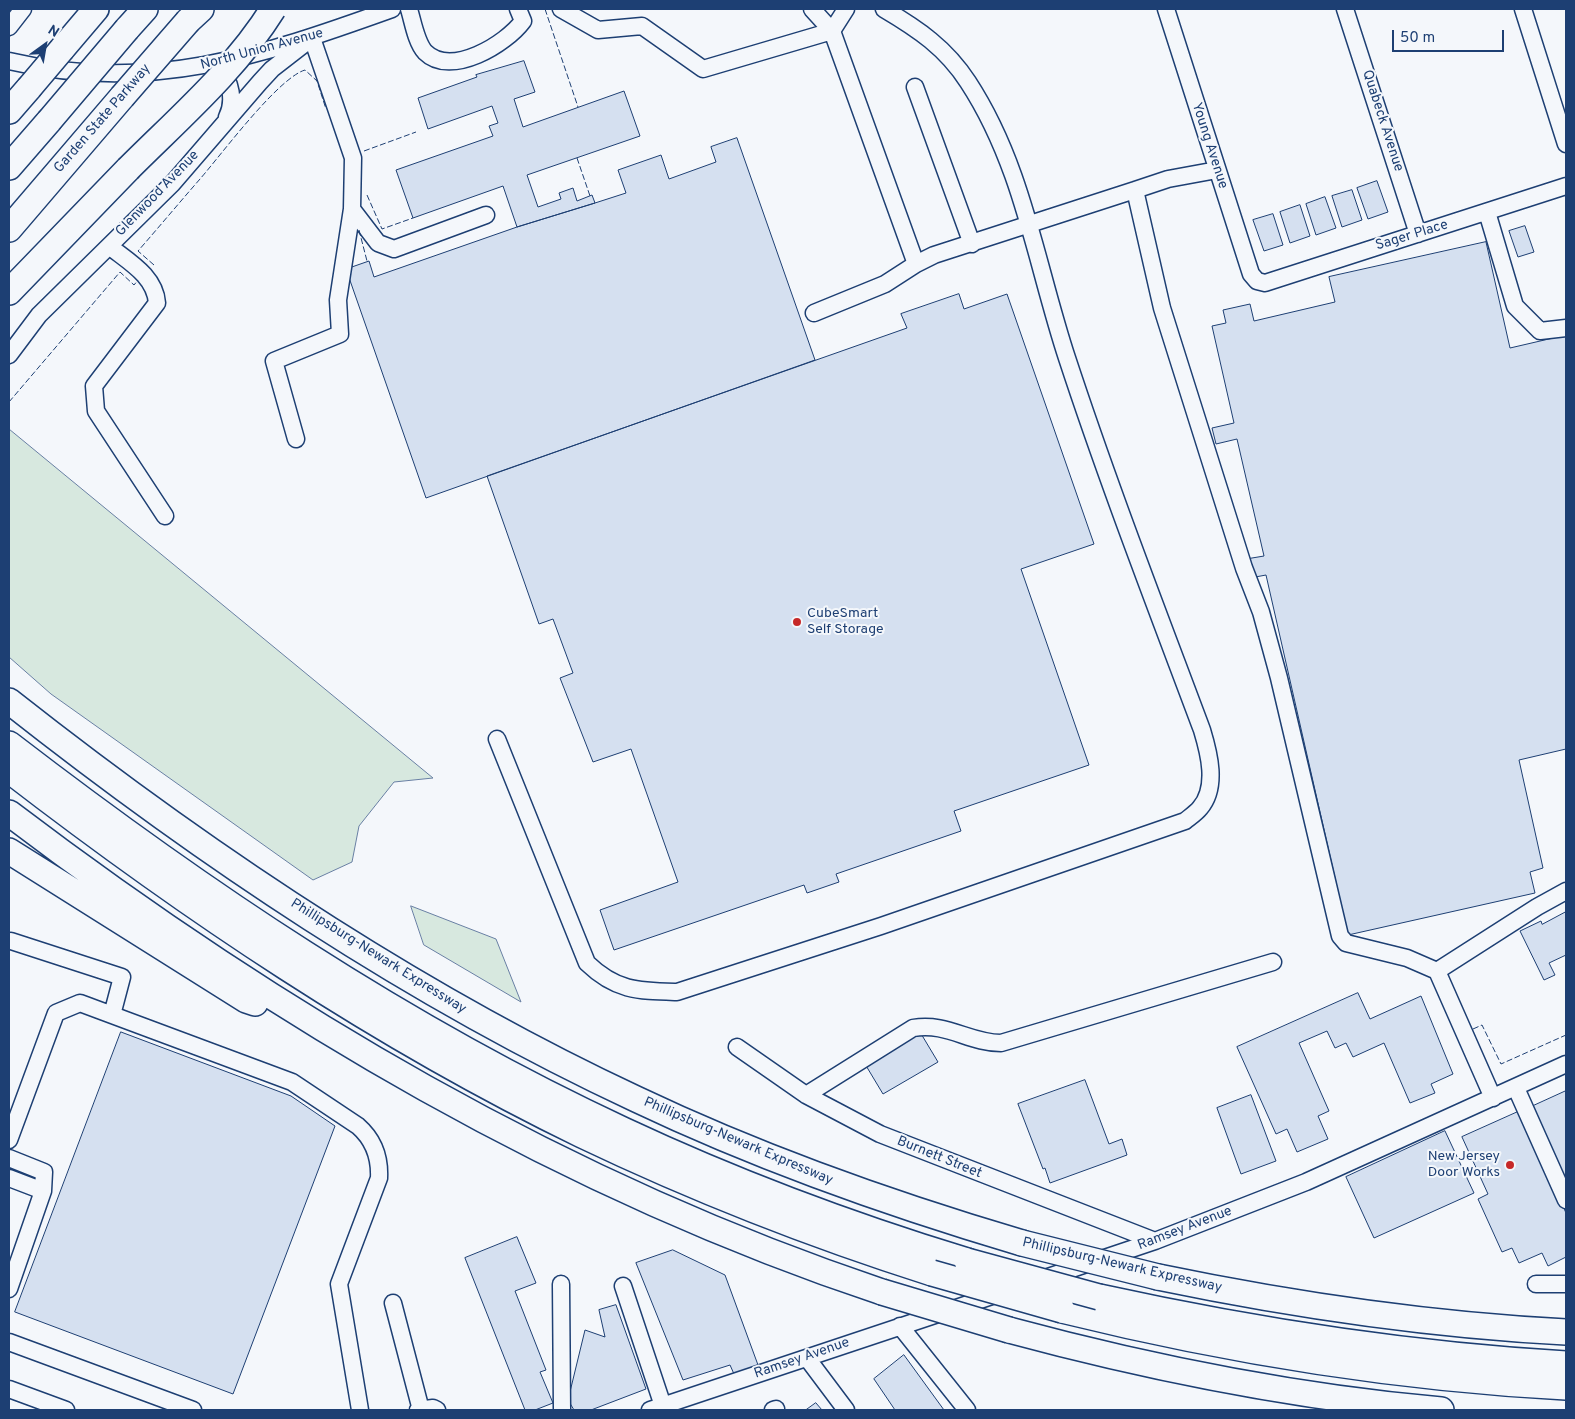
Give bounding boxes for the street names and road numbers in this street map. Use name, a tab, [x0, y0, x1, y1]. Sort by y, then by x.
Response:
street label: North Union Avenue	[199, 26, 325, 74]
street label: Garden State Parkway	[51, 61, 155, 177]
street label: Quabeck Avenue	[1358, 68, 1406, 174]
street label: Young Avenue	[1187, 101, 1231, 191]
street label: Glenwood Avenue	[113, 148, 203, 240]
street label: Sager Place	[1374, 217, 1450, 255]
street label: Phillipsburg-Newark Expressway	[287, 896, 469, 1018]
street label: Phillipsburg-Newark Expressway	[641, 1094, 835, 1190]
street label: Burnett Street	[894, 1133, 984, 1183]
street label: Ramsey Avenue	[1135, 1203, 1235, 1255]
street label: Phillipsburg-Newark Expressway	[1021, 1235, 1223, 1297]
street label: Ramsey Avenue	[752, 1335, 852, 1383]

